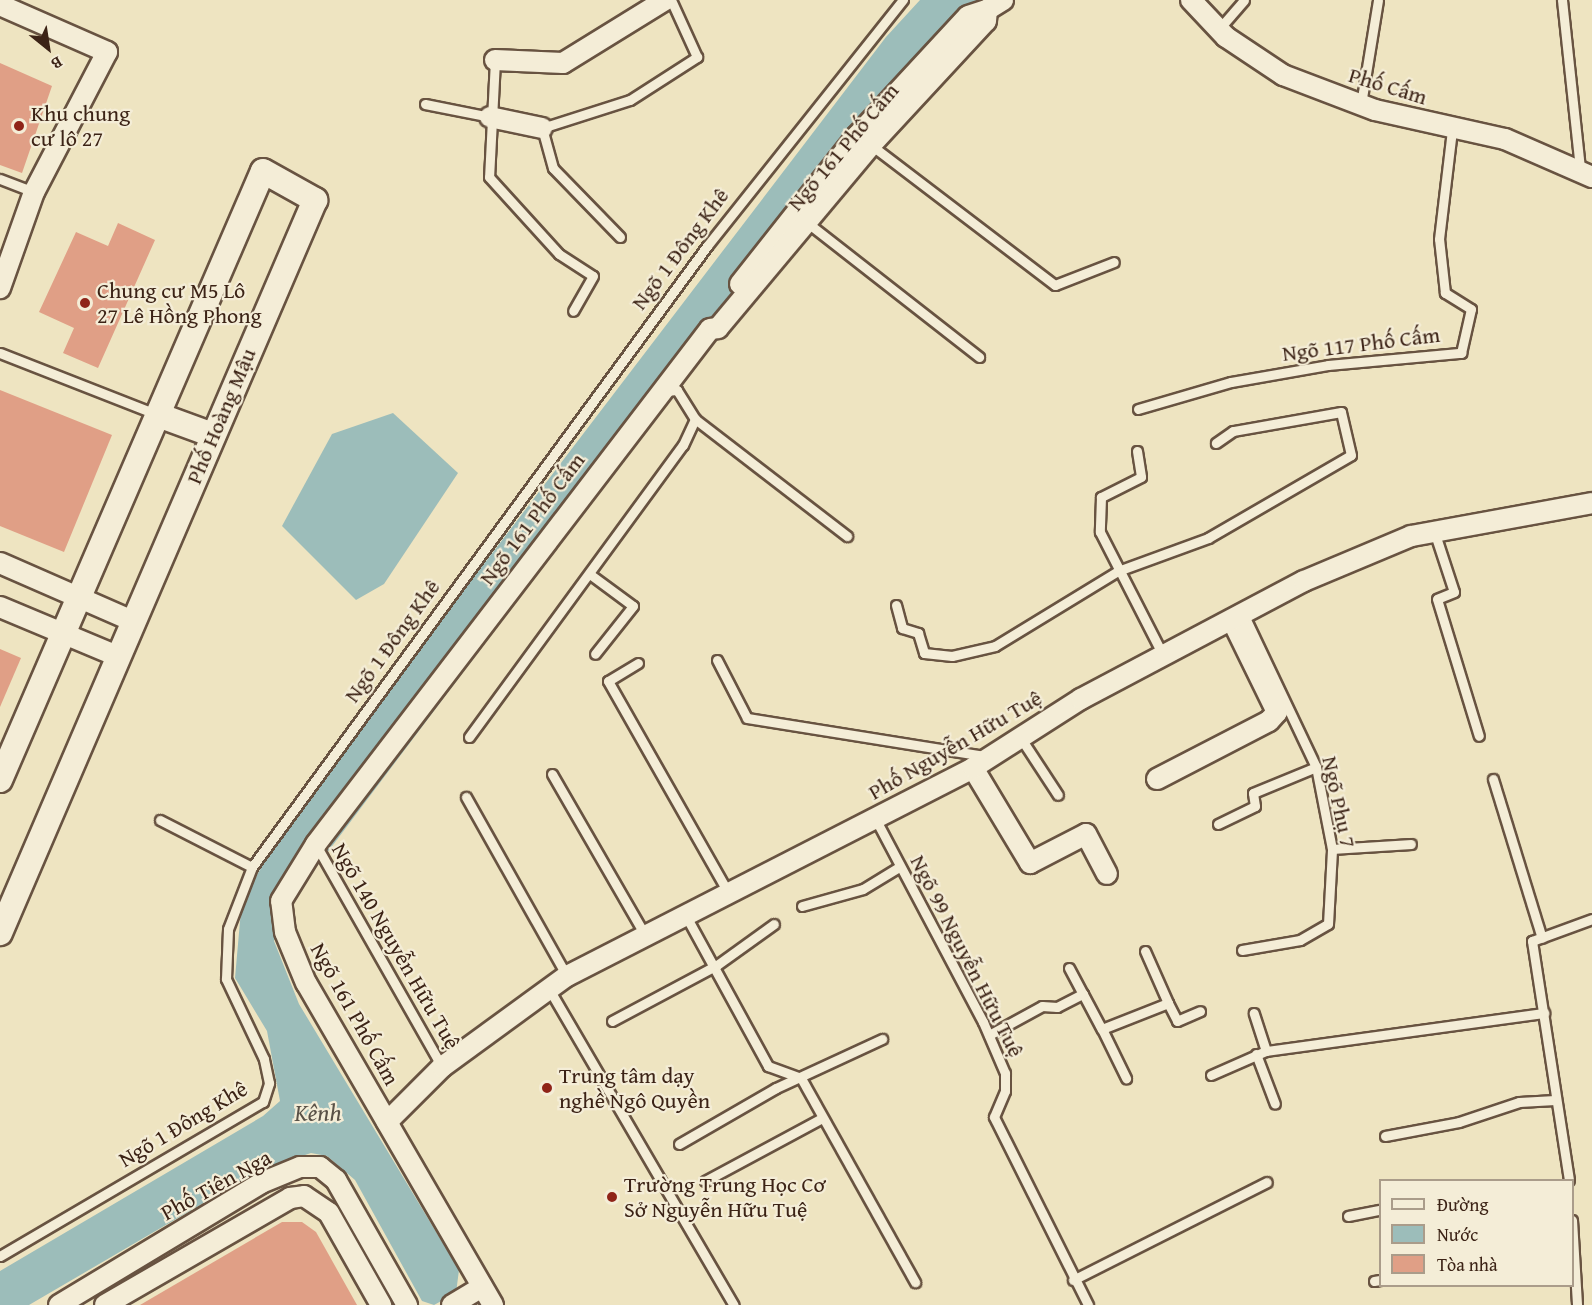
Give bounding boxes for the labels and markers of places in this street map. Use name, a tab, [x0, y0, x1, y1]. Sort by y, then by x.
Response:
place label: Khu chung cư lô 27	[31, 100, 130, 152]
marker: Khu chung cư lô 27	[12, 119, 26, 133]
place label: Chung cư M5 Lô 27 Lê Hồng Phong	[97, 277, 262, 328]
marker: Chung cư M5 Lô 27 Lê Hồng Phong	[78, 296, 92, 310]
place label: Trung tâm dạy nghề Ngô Quyền	[559, 1062, 710, 1114]
marker: Trung tâm dạy nghề Ngô Quyền	[540, 1081, 554, 1095]
place label: Trường Trung Học Cơ Sở Nguyễn Hữu Tuệ	[624, 1171, 826, 1222]
marker: Trường Trung Học Cơ Sở Nguyễn Hữu Tuệ	[605, 1190, 619, 1204]

